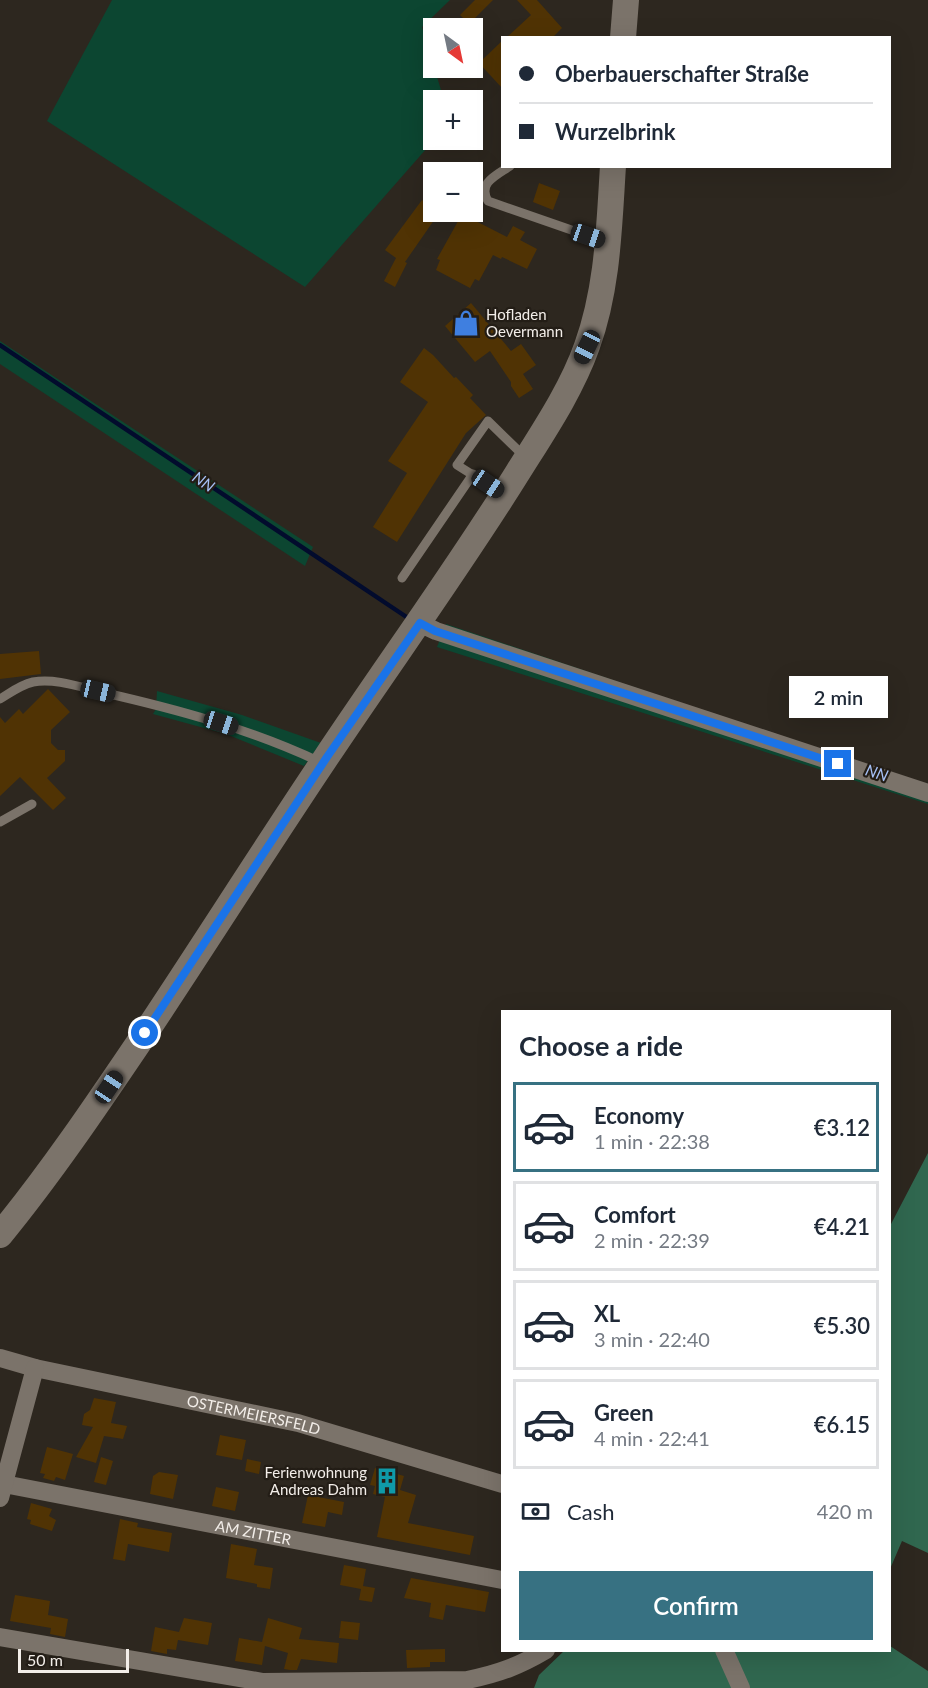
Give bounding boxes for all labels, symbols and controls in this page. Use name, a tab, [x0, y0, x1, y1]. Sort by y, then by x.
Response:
north arrow	[423, 18, 483, 78]
map controls	[423, 18, 483, 222]
text: Oberbauerschafter Straße	[555, 60, 809, 87]
button: +	[423, 90, 483, 150]
text: Wurzelbrink	[555, 118, 675, 145]
button: −	[423, 162, 483, 222]
car	[568, 222, 608, 250]
place label: Hofladen Oevermann	[486, 305, 563, 340]
shop icon: Hofladen Oevermann	[451, 308, 481, 338]
car	[571, 327, 603, 367]
car	[468, 466, 508, 502]
water label: NN	[189, 467, 219, 495]
callout: 2 min	[788, 677, 888, 719]
car	[78, 678, 118, 704]
text: 2 min	[814, 685, 863, 709]
car	[201, 709, 241, 737]
route end	[824, 750, 851, 777]
water label: NN	[863, 759, 891, 785]
route start	[131, 1019, 158, 1046]
text: Choose a ride	[519, 1029, 683, 1062]
car	[91, 1067, 127, 1107]
icon: car	[522, 1100, 576, 1154]
text: Economy	[594, 1102, 684, 1129]
text: €3.12	[814, 1114, 870, 1141]
text: 1 min · 22:38	[594, 1129, 710, 1153]
icon: car	[522, 1199, 576, 1253]
text: Comfort	[594, 1201, 676, 1228]
text: €4.21	[814, 1213, 870, 1240]
text: 2 min · 22:39	[594, 1228, 710, 1252]
icon: car	[522, 1298, 576, 1352]
text: XL	[594, 1300, 620, 1327]
text: €5.30	[814, 1312, 870, 1339]
text: 3 min · 22:40	[594, 1327, 710, 1351]
street label: OSTERMEIERSFELD	[185, 1391, 323, 1438]
icon: car	[522, 1397, 576, 1451]
text: Green	[594, 1399, 654, 1426]
text: €6.15	[814, 1411, 870, 1438]
text: 4 min · 22:41	[594, 1426, 710, 1450]
place label: Ferienwohnung Andreas Dahm	[264, 1463, 367, 1498]
building icon: Ferienwohnung Andreas Dahm	[372, 1466, 402, 1496]
icon: cash	[519, 1495, 552, 1528]
text: Cash	[567, 1498, 614, 1525]
text: 420 m	[817, 1499, 873, 1523]
street label: AM ZITTER	[214, 1516, 293, 1548]
button: Confirm	[519, 1571, 873, 1640]
scale bar	[18, 1646, 129, 1674]
text: 50 m	[27, 1650, 63, 1669]

